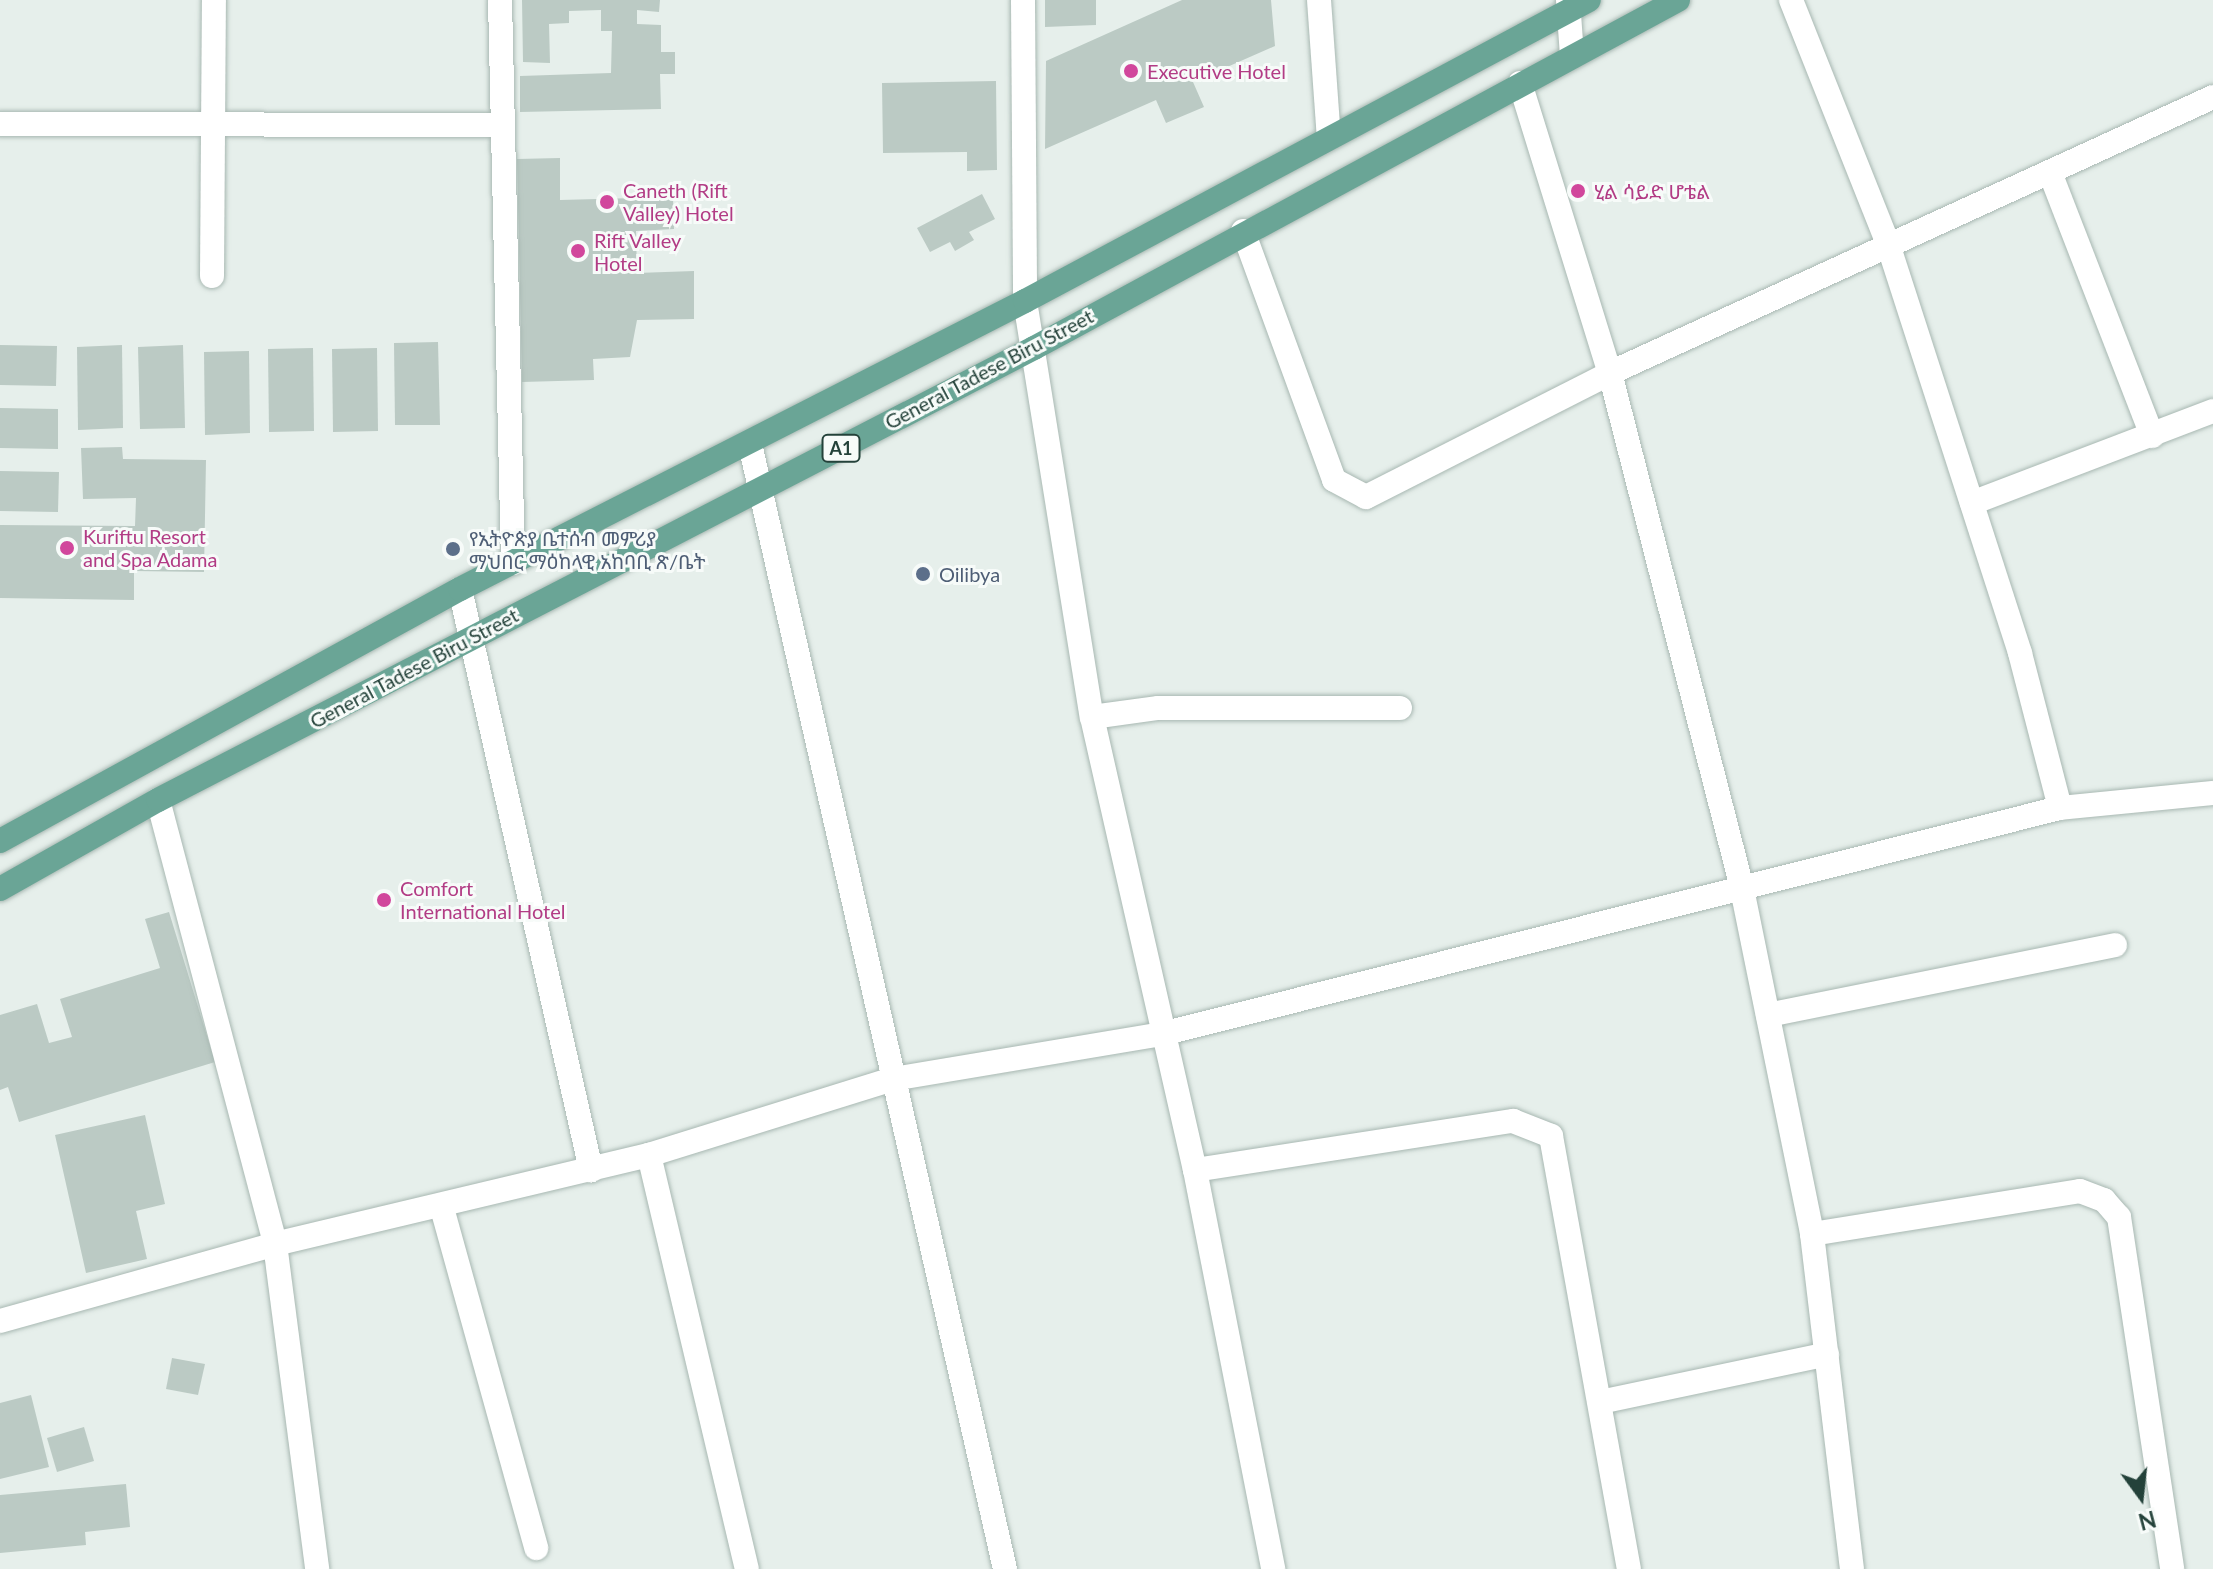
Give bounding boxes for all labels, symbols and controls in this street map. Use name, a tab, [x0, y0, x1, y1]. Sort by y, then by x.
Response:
place label: Executive Hotel	[1147, 59, 1286, 83]
marker: Executive Hotel	[1122, 62, 1140, 80]
place label: Caneth (Rift Valley) Hotel	[623, 178, 734, 225]
place label: ሂል ሳይድ ሆቴል	[1594, 179, 1710, 203]
marker: ሂል ሳይድ ሆቴል	[1569, 182, 1587, 200]
marker: Caneth (Rift Valley) Hotel	[598, 193, 616, 211]
place label: Rift Valley Hotel	[594, 228, 682, 275]
marker: Rift Valley Hotel	[569, 242, 587, 260]
street label: General Tadese Biru Street	[881, 304, 1097, 434]
road number: A1	[821, 434, 861, 462]
place label: Kuriftu Resort and Spa Adama	[83, 524, 218, 571]
place label: የኢትዮጵያ ቤተሰብ መምሪያ ማህበር ማዕከላዊ አከባቢ ጽ/ቤት	[469, 526, 705, 573]
marker: Kuriftu Resort and Spa Adama	[58, 539, 76, 557]
marker: የኢትዮጵያ ቤተሰብ መምሪያ ማህበር ማዕከላዊ አከባቢ ጽ/ቤት	[444, 540, 462, 558]
place label: Oilibya	[939, 562, 1000, 586]
marker: Oilibya	[914, 565, 932, 583]
street label: General Tadese Biru Street	[306, 603, 522, 733]
place label: Comfort International Hotel	[400, 876, 566, 923]
marker: Comfort International Hotel	[375, 891, 393, 909]
north arrow	[2101, 1457, 2181, 1537]
text: N	[2136, 1505, 2159, 1536]

